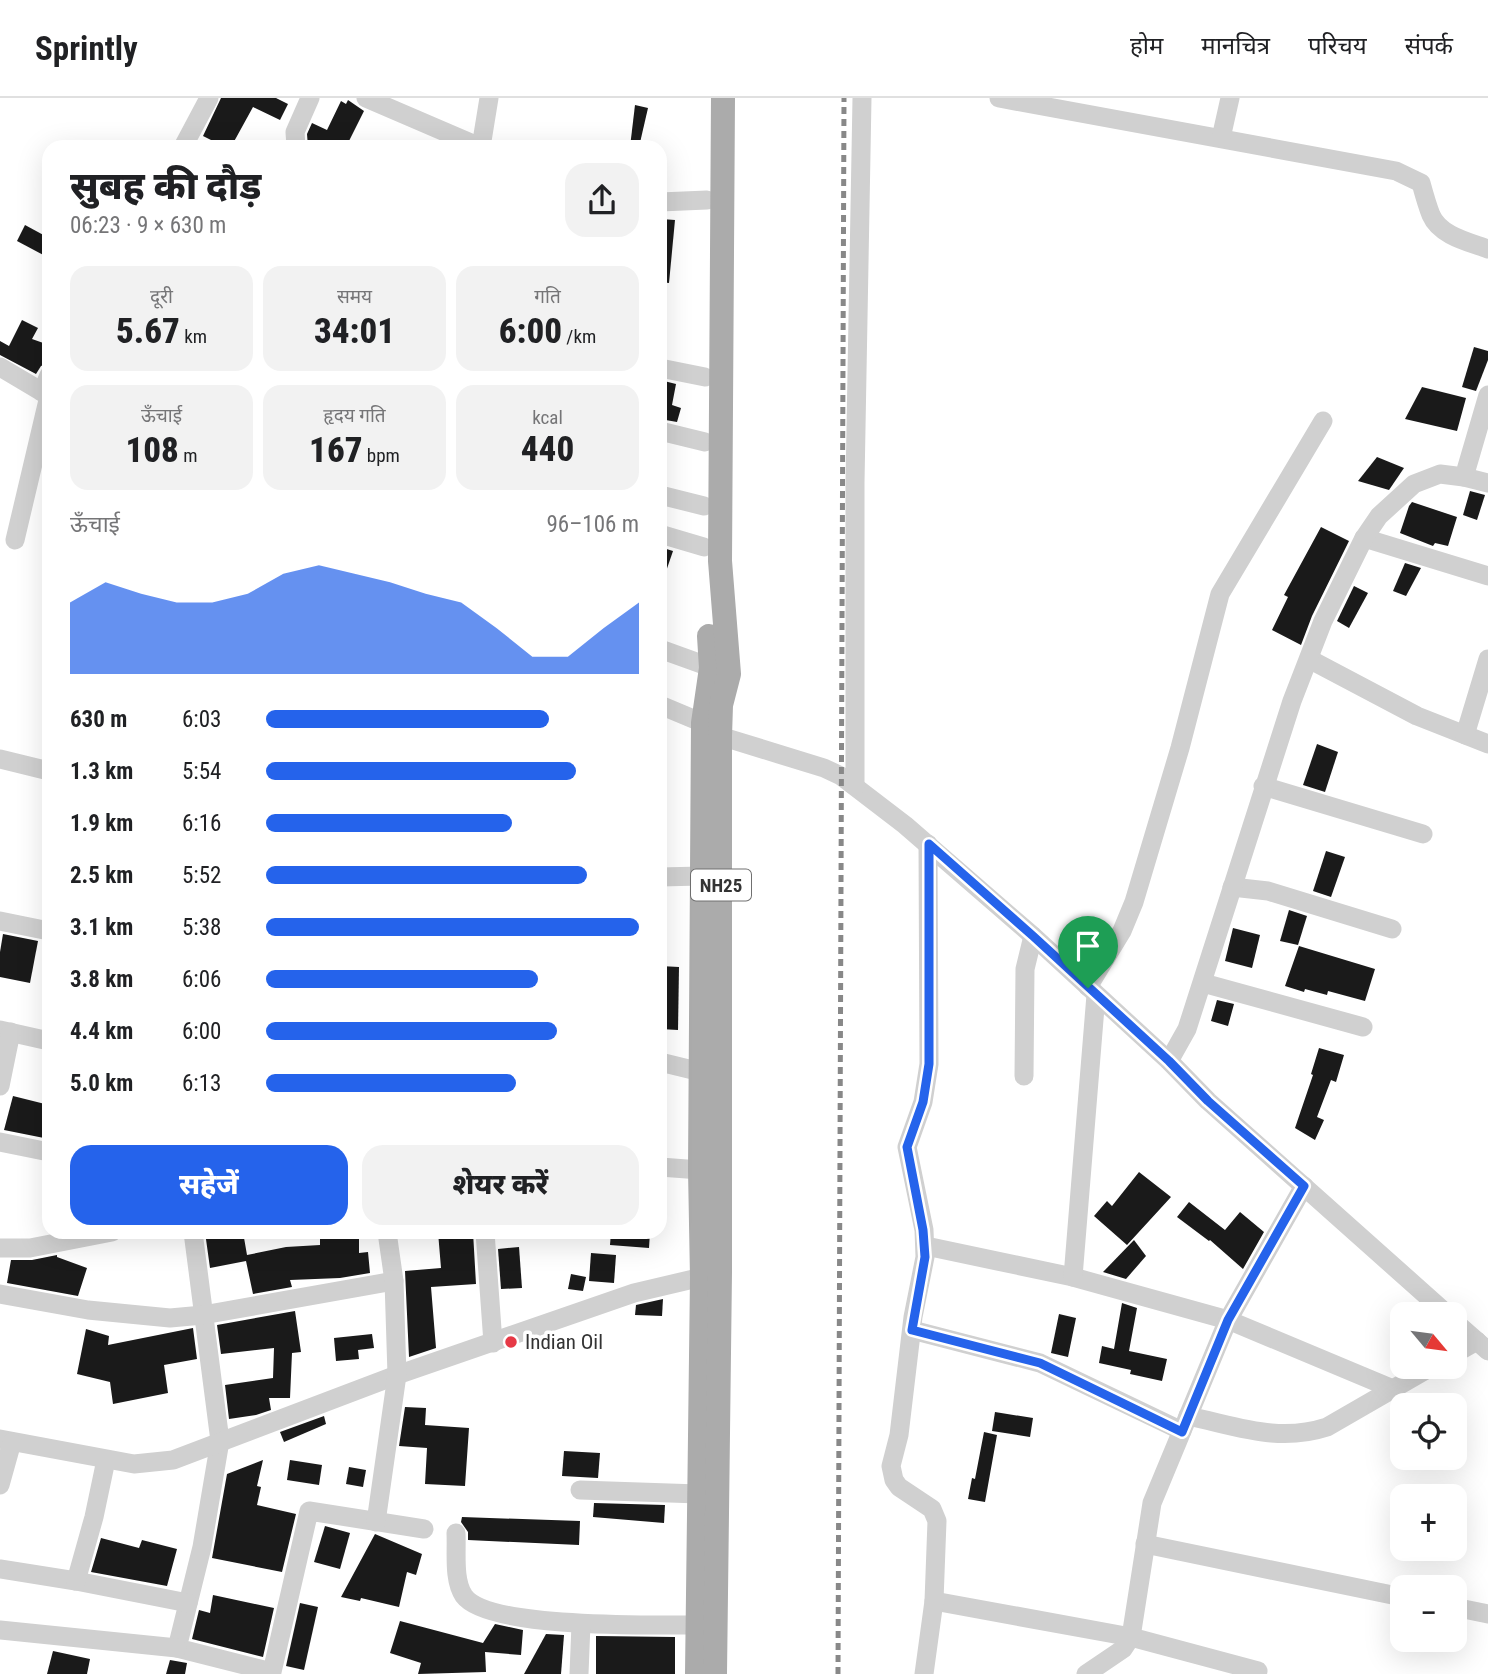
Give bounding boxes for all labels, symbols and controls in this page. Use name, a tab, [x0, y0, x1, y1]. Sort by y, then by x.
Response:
text: Sprintly	[35, 29, 138, 68]
text: होम	[1130, 32, 1163, 60]
text: मानचित्र	[1201, 32, 1270, 60]
text: परिचय	[1308, 32, 1367, 60]
text: संपर्क	[1405, 32, 1453, 60]
button: share	[565, 163, 639, 237]
text: सुबह की दौड़	[70, 164, 261, 208]
text: 06:23 · 9 × 630 m	[70, 212, 226, 239]
text: दूरी	[150, 285, 173, 308]
text: समय	[337, 285, 372, 308]
text: गति	[534, 285, 561, 308]
text: 5.67	[116, 311, 180, 352]
text: 34:01	[314, 311, 395, 352]
text: 6:00	[499, 311, 562, 352]
text: km	[180, 325, 207, 348]
text: /km	[562, 325, 596, 348]
text: ऊँचाई	[141, 404, 182, 427]
text: हृदय गति	[323, 404, 386, 427]
text: kcal	[532, 406, 563, 429]
text: 440	[521, 429, 574, 470]
text: 108	[125, 430, 179, 471]
text: 167	[309, 430, 362, 471]
text: m	[179, 444, 198, 467]
text: bpm	[362, 444, 400, 467]
text: ऊँचाई	[70, 511, 120, 538]
text: 96–106 m	[546, 511, 639, 538]
text: 630 m	[70, 706, 127, 733]
text: 6:03	[182, 706, 221, 733]
text: 1.3 km	[70, 758, 133, 785]
text: 5:54	[182, 758, 221, 785]
text: 1.9 km	[70, 810, 133, 837]
text: 6:16	[182, 810, 221, 837]
text: 2.5 km	[70, 862, 133, 889]
text: 5:52	[182, 862, 221, 889]
road number: NH25	[691, 870, 751, 900]
text: 3.1 km	[70, 914, 133, 941]
text: 5:38	[182, 914, 221, 941]
pin	[1058, 916, 1118, 988]
icon: arrive	[1069, 927, 1107, 965]
text: 3.8 km	[70, 966, 133, 993]
text: 6:06	[182, 966, 221, 993]
text: 4.4 km	[70, 1018, 133, 1045]
text: 6:00	[182, 1018, 221, 1045]
text: 5.0 km	[70, 1070, 133, 1097]
text: 6:13	[182, 1070, 221, 1097]
button: सहेजें	[70, 1145, 348, 1225]
button: शेयर करें	[362, 1145, 639, 1225]
north arrow	[1390, 1302, 1466, 1379]
map controls	[1390, 1302, 1467, 1652]
place label: Indian Oil	[525, 1330, 603, 1354]
marker: Indian Oil	[503, 1334, 519, 1350]
button: locate	[1390, 1393, 1467, 1470]
button: +	[1390, 1484, 1467, 1561]
button: −	[1390, 1575, 1467, 1652]

